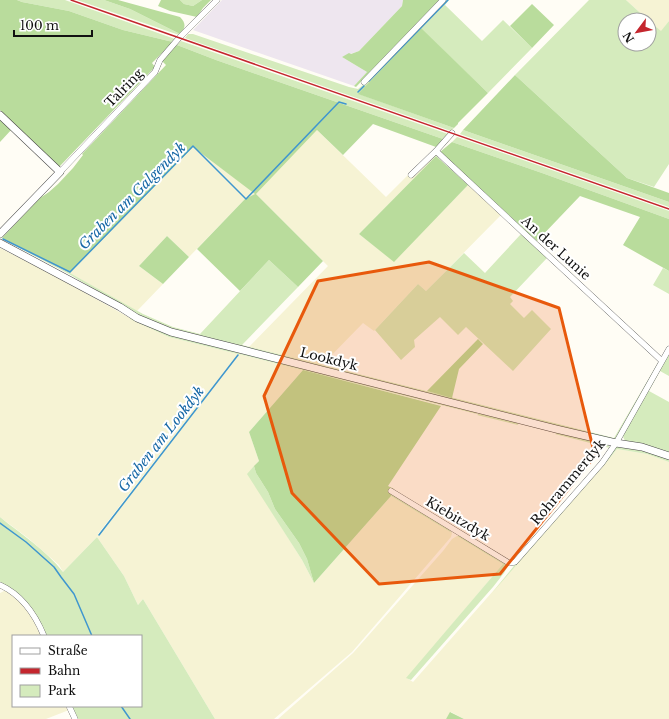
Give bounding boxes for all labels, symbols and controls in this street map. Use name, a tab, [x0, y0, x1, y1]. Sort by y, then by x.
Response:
scale bar	[14, 12, 92, 38]
north arrow	[617, 12, 657, 52]
text: 100 m	[20, 18, 59, 33]
text: N	[619, 29, 637, 45]
street label: Talring	[101, 65, 147, 111]
water label: Graben am Galgendyk	[75, 139, 189, 253]
street label: An der Lunie	[517, 212, 594, 284]
street label: Lookdyk	[298, 344, 360, 374]
water label: Graben am Lookdyk	[114, 382, 208, 496]
street label: Rohrammerdyk	[527, 435, 609, 529]
street label: Kiebitzdyk	[423, 493, 493, 545]
legend	[12, 635, 142, 707]
text: Straße	[48, 643, 88, 658]
text: Bahn	[48, 663, 80, 678]
text: Park	[48, 683, 76, 698]

